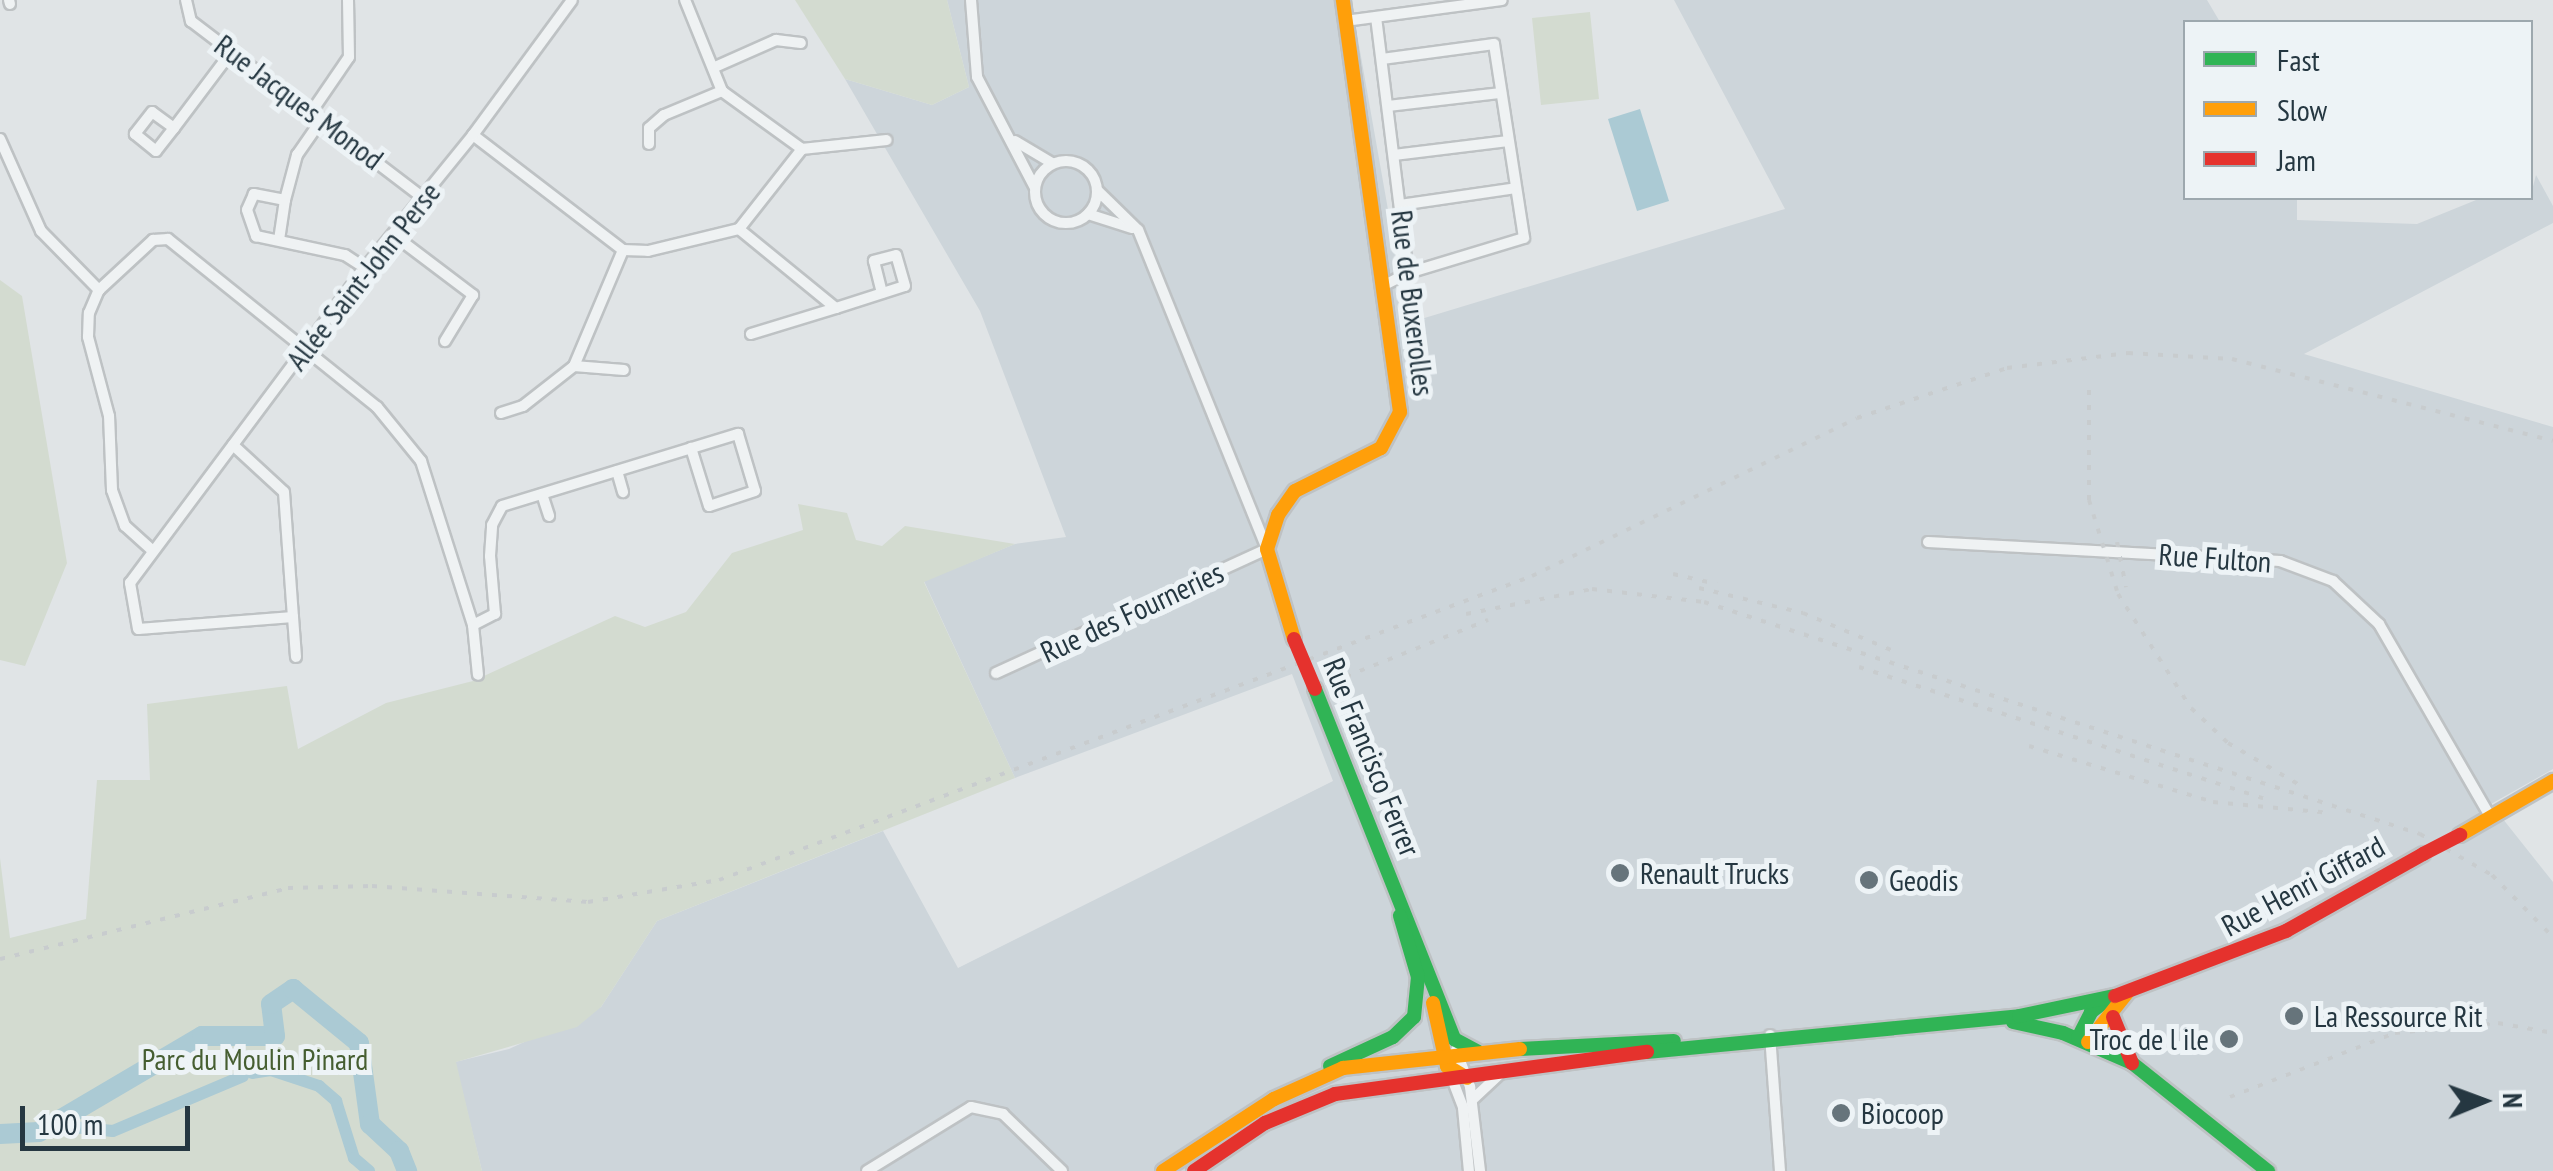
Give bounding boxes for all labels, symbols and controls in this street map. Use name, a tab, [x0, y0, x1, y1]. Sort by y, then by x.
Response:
legend	[2183, 20, 2533, 200]
street label: Rue Jacques Monod	[208, 27, 390, 177]
text: Fast	[2277, 40, 2320, 79]
text: Slow	[2277, 90, 2327, 129]
text: Jam	[2277, 140, 2316, 179]
street label: Allée Saint-John Perse	[278, 175, 448, 377]
street label: Rue de Buxerolles	[1384, 208, 1442, 398]
street label: Rue Fulton	[2158, 536, 2272, 580]
street label: Rue des Fourneries	[1035, 554, 1229, 670]
street label: Rue Francisco Ferrer	[1316, 653, 1428, 861]
street label: Rue Henri Giffard	[2216, 828, 2390, 944]
place label: Renault Trucks	[1640, 855, 1790, 891]
marker: Renault Trucks	[1609, 862, 1631, 884]
place label: Geodis	[1889, 862, 1959, 898]
marker: Geodis	[1858, 869, 1880, 891]
place label: La Ressource Rit	[2314, 998, 2483, 1034]
marker: La Ressource Rit	[2283, 1005, 2305, 1027]
place label: Troc de l ile	[2089, 1021, 2209, 1057]
marker: Troc de l ile	[2218, 1028, 2240, 1050]
park label: Parc du Moulin Pinard	[142, 1041, 368, 1077]
north arrow	[2433, 1051, 2533, 1151]
scale bar	[25, 1086, 195, 1148]
text: N	[2495, 1093, 2532, 1108]
place label: Biocoop	[1861, 1095, 1944, 1131]
marker: Biocoop	[1830, 1102, 1852, 1124]
text: 100 m	[37, 1104, 103, 1143]

